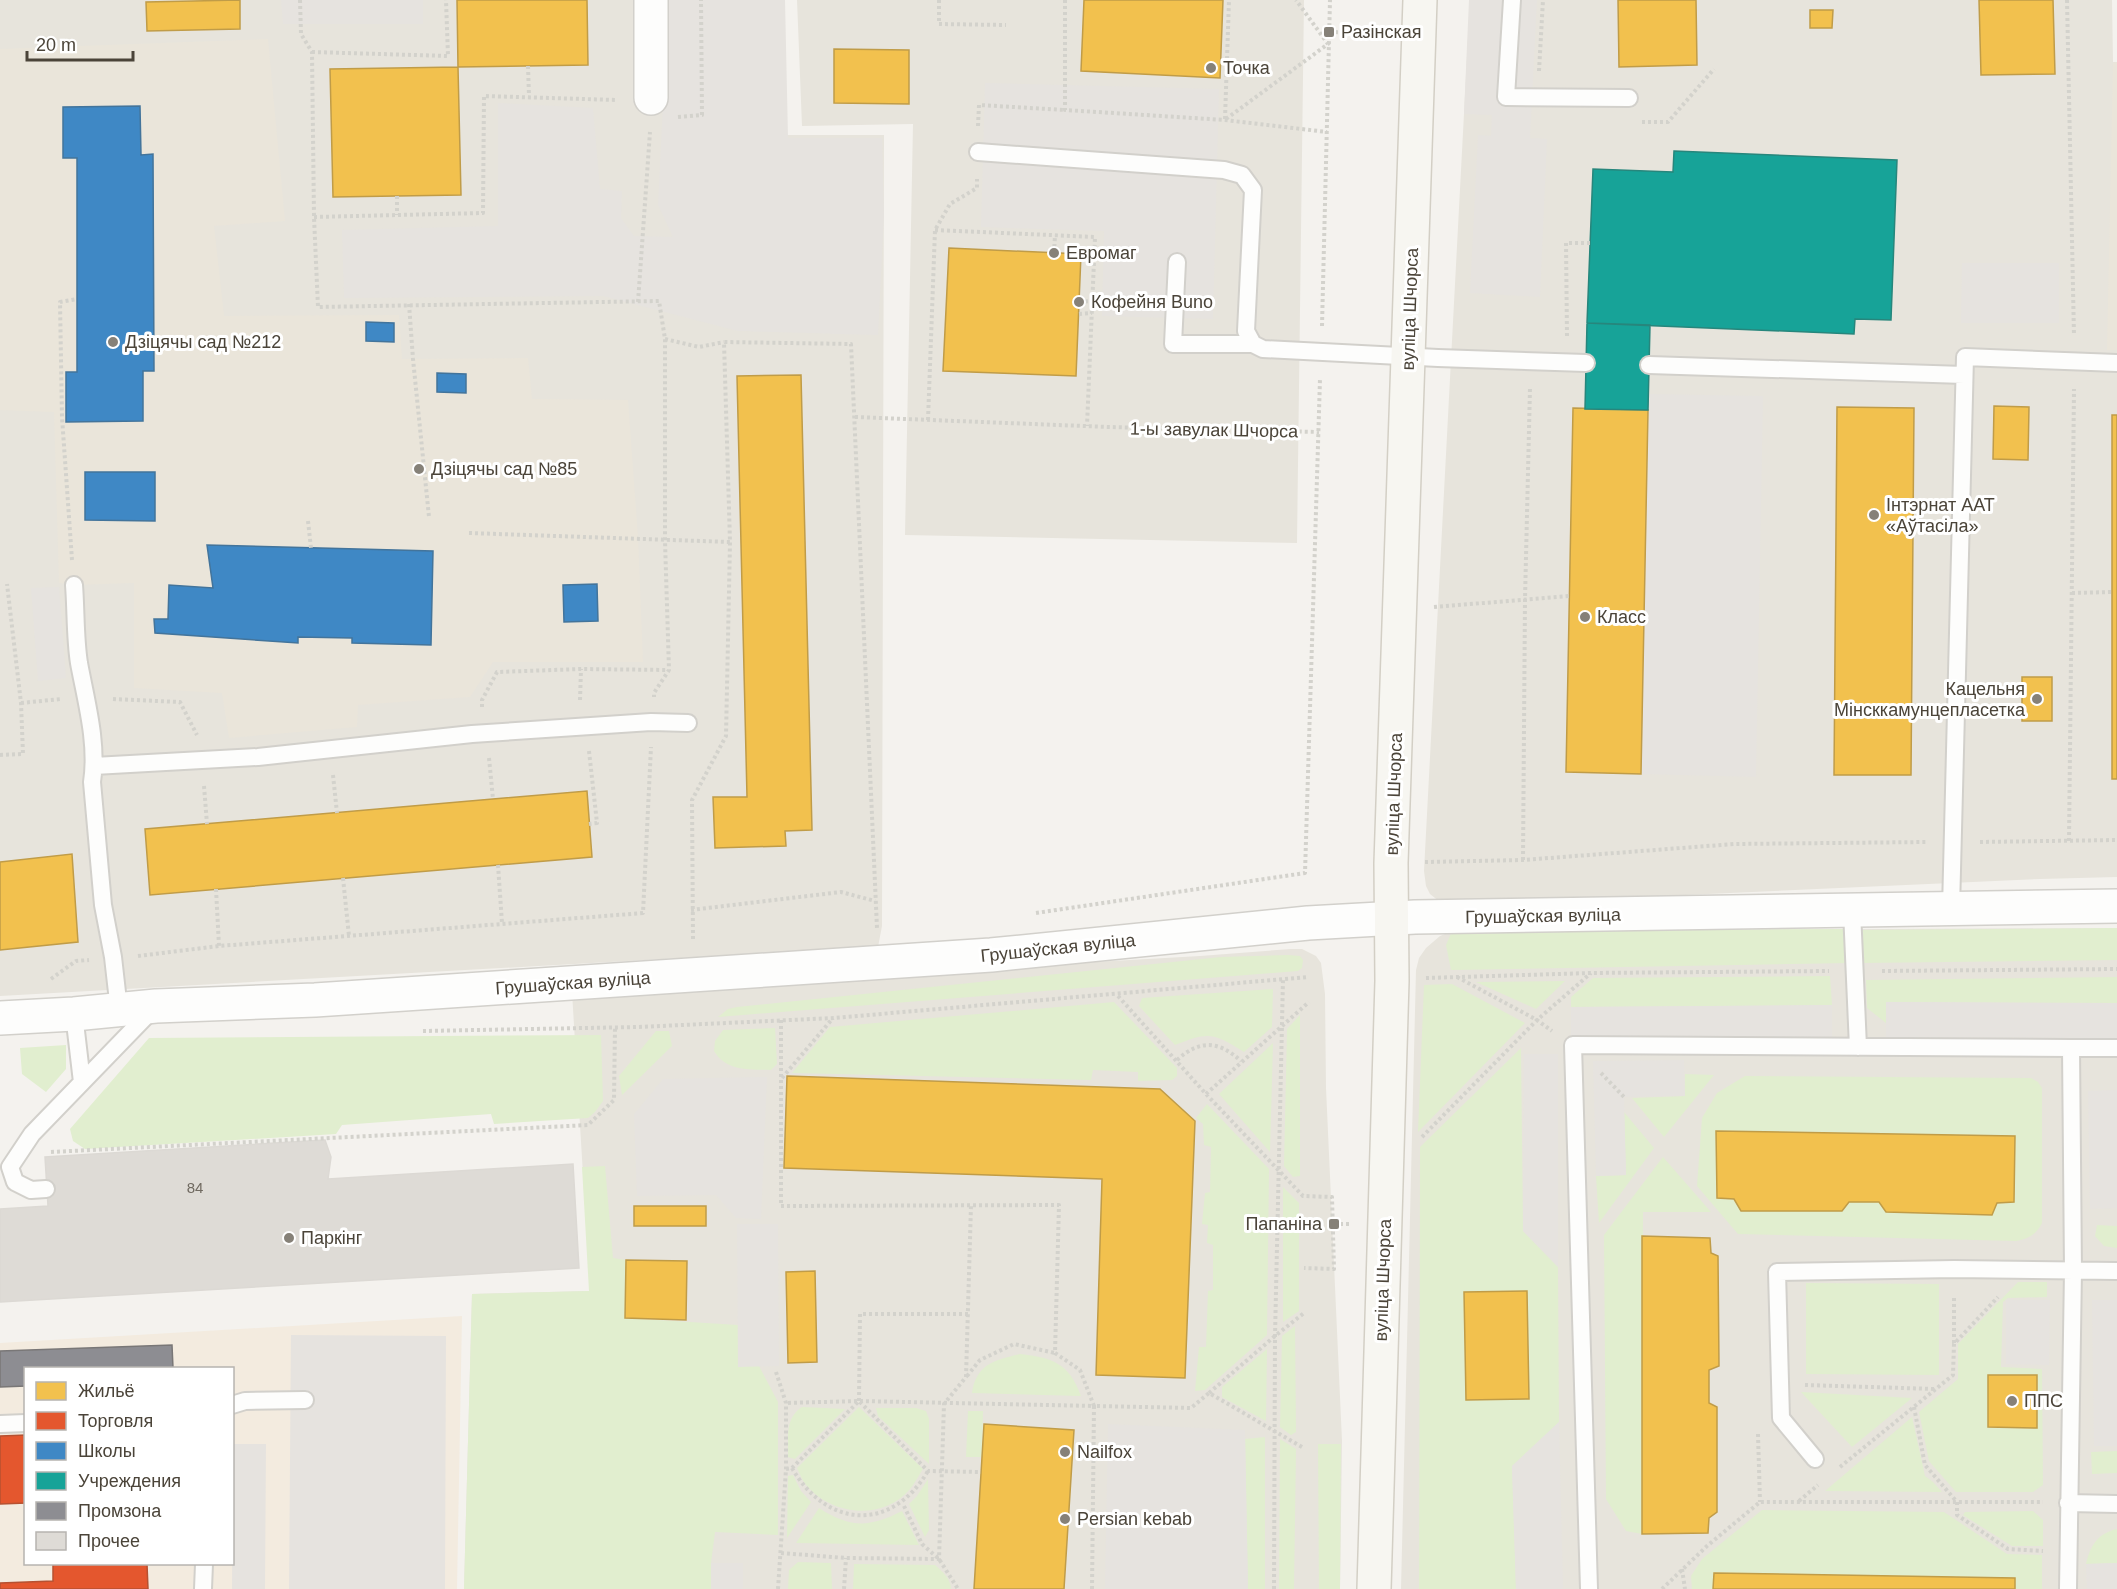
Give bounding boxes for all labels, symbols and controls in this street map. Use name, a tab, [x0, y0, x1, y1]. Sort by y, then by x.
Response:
place label: Разінская	[1341, 22, 1421, 42]
scale bar	[27, 24, 134, 62]
marker: Разінская	[1322, 25, 1336, 39]
text: 20 m	[36, 35, 76, 55]
place label: Точка	[1223, 58, 1271, 78]
marker: Точка	[1204, 61, 1218, 75]
place label: Евромаг	[1066, 243, 1137, 263]
marker: Евромаг	[1047, 246, 1061, 260]
street label: вуліца Шчорса	[1398, 246, 1422, 371]
place label: Кофейня Buno	[1091, 292, 1213, 312]
marker: Кофейня Buno	[1072, 295, 1086, 309]
place label: Дзіцячы сад №212	[125, 332, 281, 352]
marker: Дзіцячы сад №212	[106, 335, 120, 349]
street label: 1-ы завулак Шчорса	[1130, 419, 1299, 441]
place label: Дзіцячы сад №85	[431, 459, 577, 479]
marker: Дзіцячы сад №85	[412, 462, 426, 476]
place label: Інтэрнат ААТ «Аўтасіла»	[1886, 495, 1995, 536]
marker: Інтэрнат ААТ «Аўтасіла»	[1867, 508, 1881, 522]
place label: Класс	[1597, 607, 1646, 627]
marker: Класс	[1578, 610, 1592, 624]
place label: Кацельня Мінсккамунцепласетка	[1834, 679, 2026, 720]
marker: Кацельня Мінсккамунцепласетка	[2030, 692, 2044, 706]
street label: вуліца Шчорса	[1382, 731, 1406, 856]
street label: Грушаўская вуліца	[1465, 905, 1622, 927]
street label: Грушаўская вуліца	[980, 930, 1137, 966]
street label: Грушаўская вуліца	[495, 968, 652, 998]
house number: 84	[187, 1179, 203, 1196]
place label: Папаніна	[1245, 1214, 1323, 1234]
marker: Папаніна	[1327, 1217, 1341, 1231]
street label: вуліца Шчорса	[1371, 1217, 1395, 1342]
place label: Паркінг	[301, 1228, 363, 1248]
marker: Паркінг	[282, 1231, 296, 1245]
legend	[24, 1367, 234, 1565]
text: Жильё	[78, 1381, 135, 1401]
place label: ППС	[2024, 1391, 2063, 1411]
marker: ППС	[2005, 1394, 2019, 1408]
text: Торговля	[78, 1411, 153, 1431]
text: Школы	[78, 1441, 136, 1461]
place label: Nailfox	[1077, 1442, 1132, 1462]
marker: Nailfox	[1058, 1445, 1072, 1459]
text: Учреждения	[78, 1471, 181, 1491]
text: Промзона	[78, 1501, 162, 1521]
place label: Persian kebab	[1077, 1509, 1192, 1529]
marker: Persian kebab	[1058, 1512, 1072, 1526]
text: Прочее	[78, 1531, 140, 1551]

